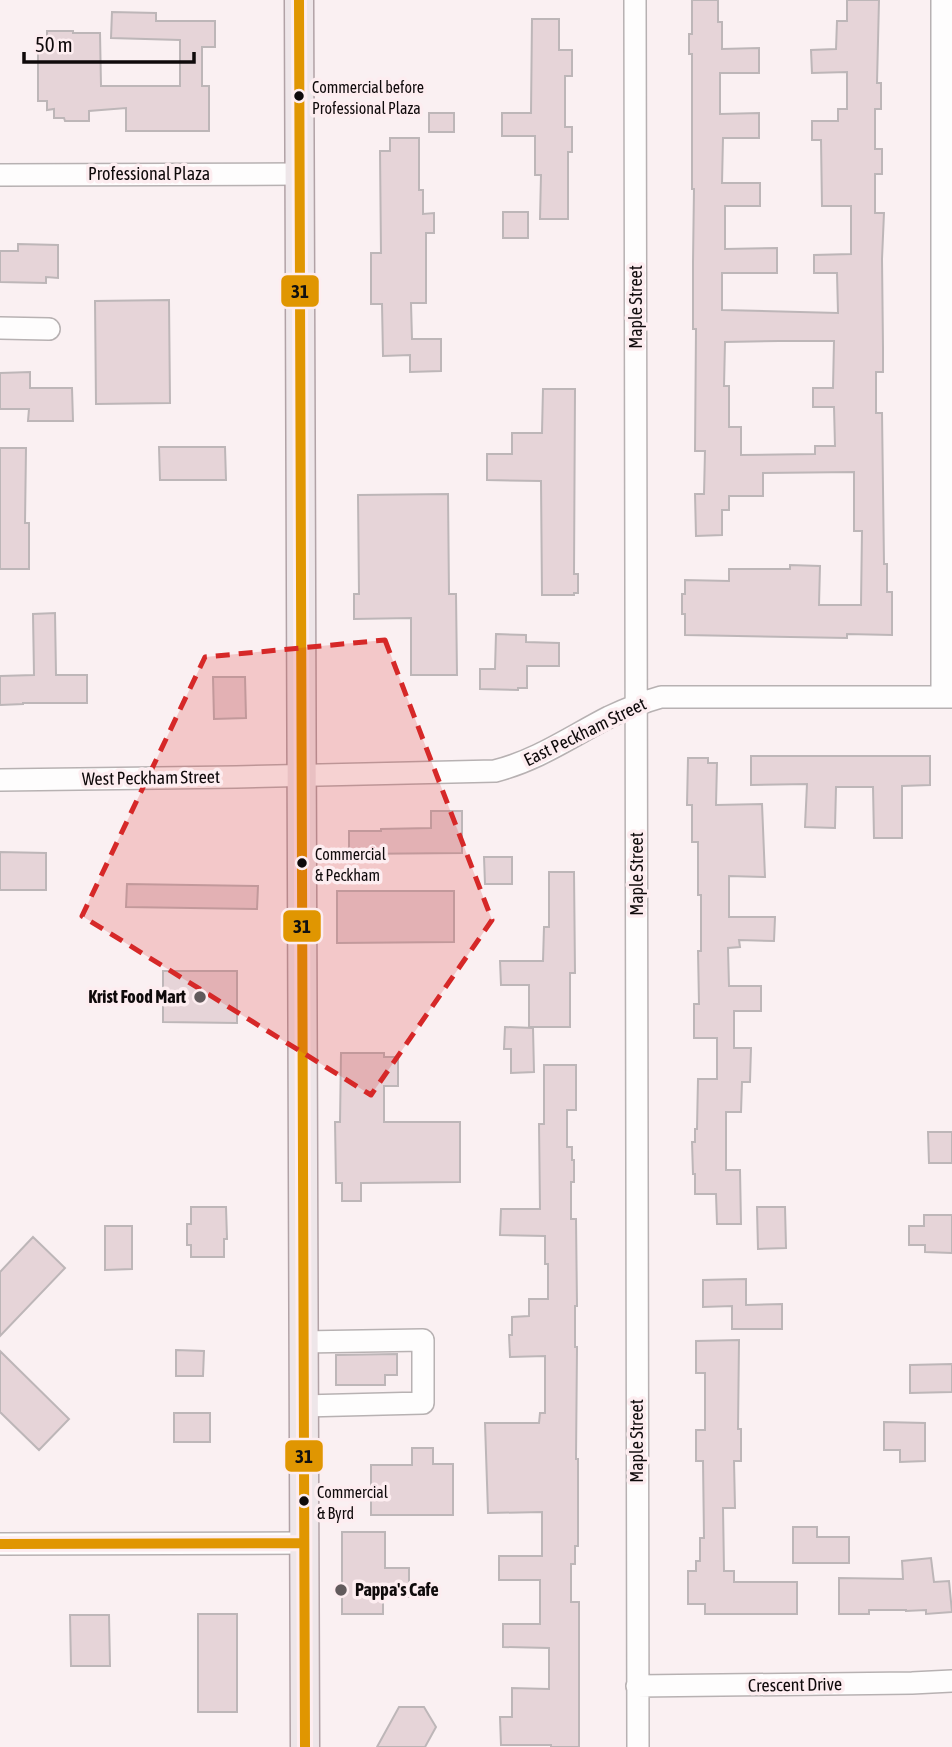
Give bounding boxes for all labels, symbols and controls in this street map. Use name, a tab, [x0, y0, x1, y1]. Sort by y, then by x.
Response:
scale bar	[24, 21, 194, 65]
text: 50 m	[35, 32, 73, 56]
place label: Commercial before Professional Plaza	[312, 78, 424, 117]
marker: Commercial before Professional Plaza	[292, 89, 306, 103]
street label: Professional Plaza	[88, 163, 210, 184]
street label: Maple Street	[625, 265, 646, 349]
line badge: 31	[280, 274, 320, 308]
text: 31	[291, 280, 309, 302]
street label: East Peckham Street	[520, 693, 649, 770]
street label: West Peckham Street	[82, 766, 220, 789]
street label: Maple Street	[626, 832, 647, 916]
place label: Commercial & Peckham	[315, 845, 387, 884]
marker: Commercial & Peckham	[295, 856, 309, 870]
line badge: 31	[282, 909, 322, 943]
text: 31	[293, 915, 311, 937]
place label: Krist Food Mart	[88, 986, 187, 1007]
marker: Krist Food Mart	[192, 989, 208, 1005]
street label: Maple Street	[626, 1399, 647, 1483]
line badge: 31	[284, 1439, 324, 1473]
text: 31	[295, 1445, 313, 1467]
place label: Commercial & Byrd	[317, 1483, 389, 1523]
marker: Commercial & Byrd	[297, 1494, 311, 1508]
place label: Pappa's Cafe	[355, 1579, 439, 1600]
marker: Pappa's Cafe	[333, 1582, 349, 1598]
street label: Crescent Drive	[748, 1673, 842, 1696]

